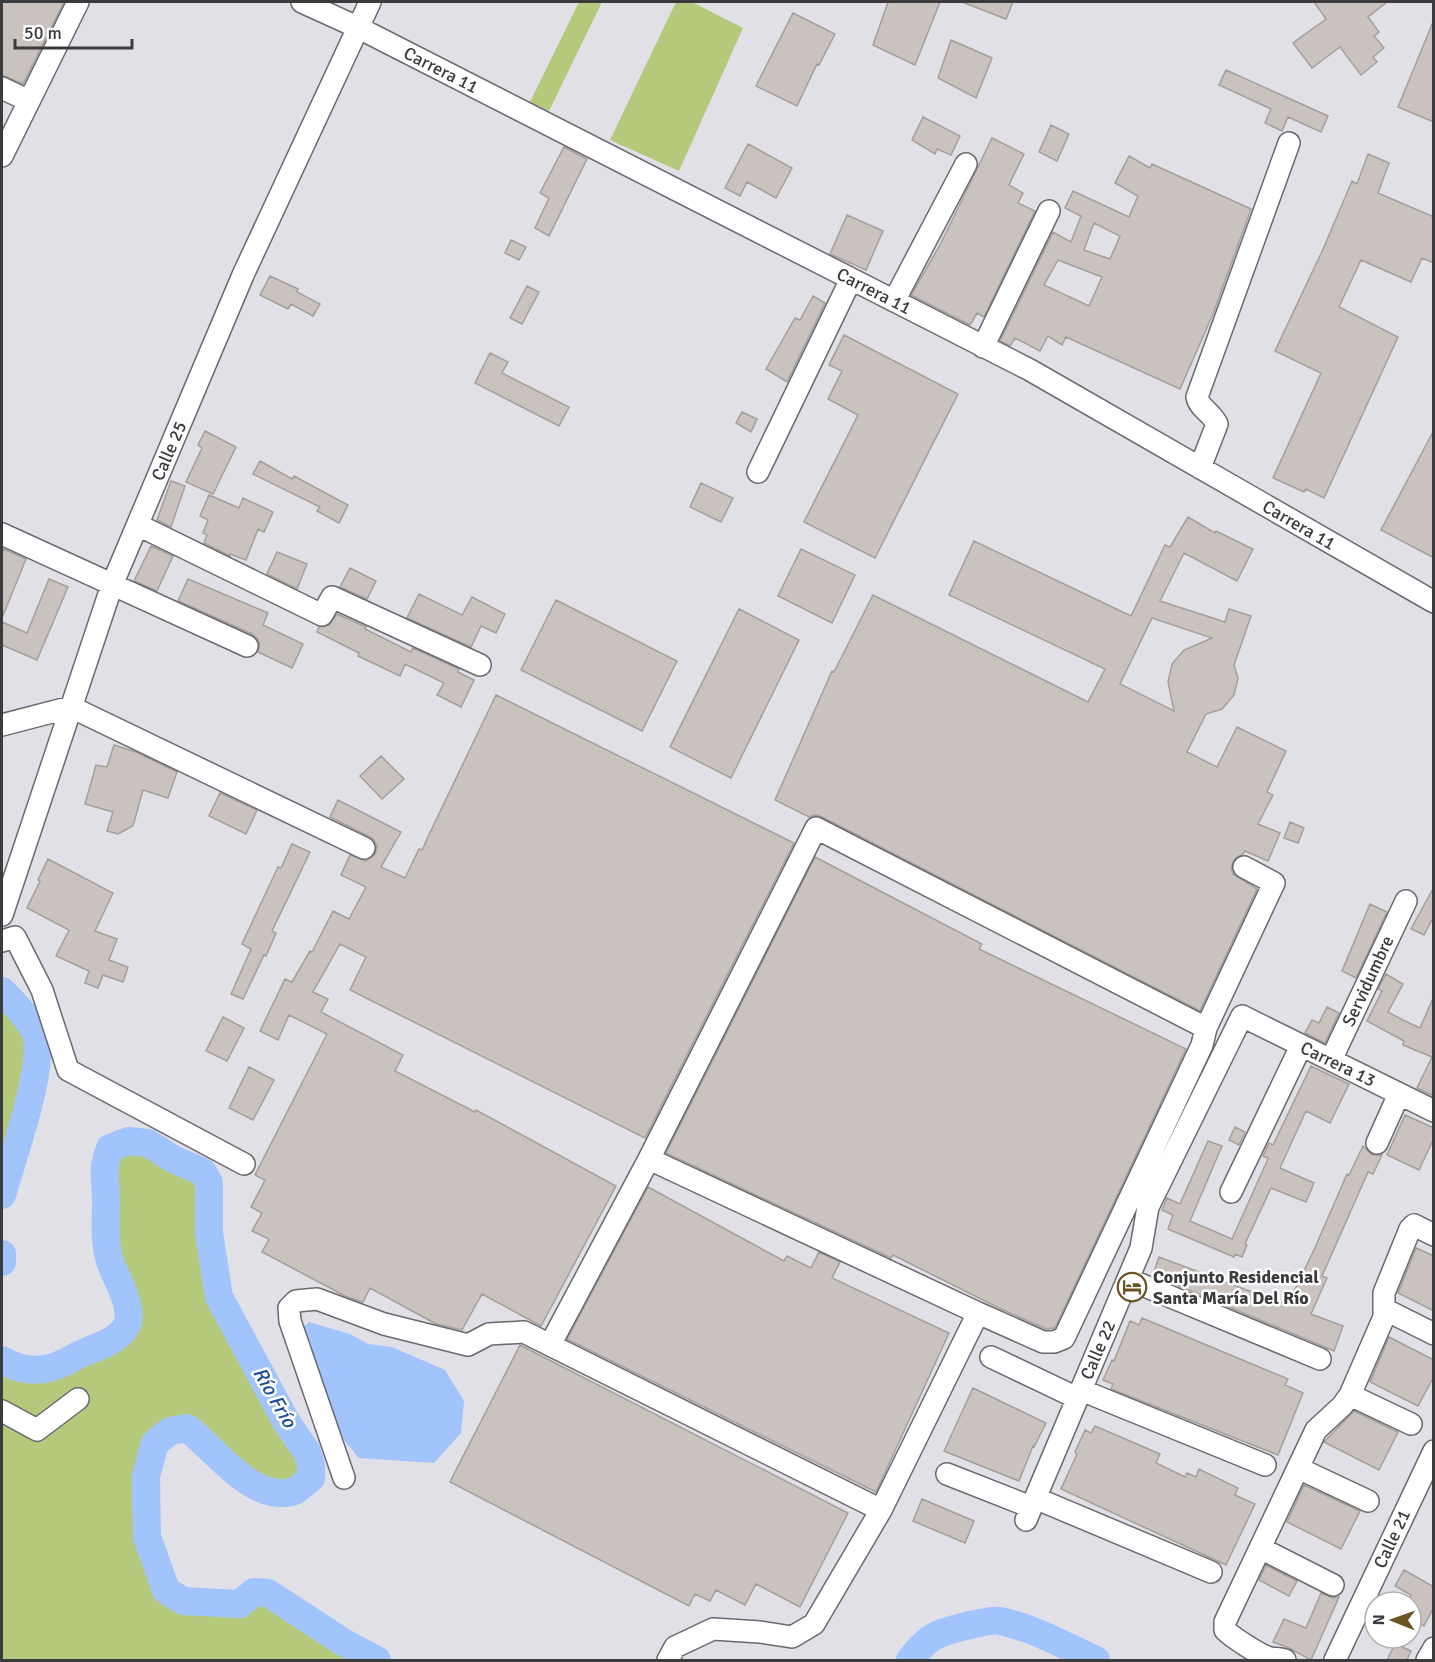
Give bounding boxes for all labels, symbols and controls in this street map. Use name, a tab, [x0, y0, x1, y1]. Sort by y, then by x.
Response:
scale bar	[15, 12, 132, 50]
text: 50 m	[24, 22, 62, 44]
street label: Carrera 11	[400, 42, 482, 98]
street label: Carrera 11	[833, 263, 915, 319]
street label: Calle 25	[147, 418, 191, 484]
street label: Carrera 11	[1259, 495, 1339, 555]
street label: Servidumbre	[1337, 932, 1399, 1030]
street label: Carrera 13	[1297, 1036, 1379, 1092]
place label: Conjunto Residencial Santa María Del Río	[1153, 1266, 1319, 1309]
hotel icon: Conjunto Residencial Santa María Del Río	[1116, 1271, 1148, 1303]
street label: Calle 22	[1076, 1317, 1120, 1383]
water label: Río Frío	[247, 1363, 303, 1433]
street label: Calle 21	[1369, 1506, 1415, 1572]
north arrow	[1363, 1590, 1423, 1650]
text: N	[1369, 1614, 1389, 1625]

